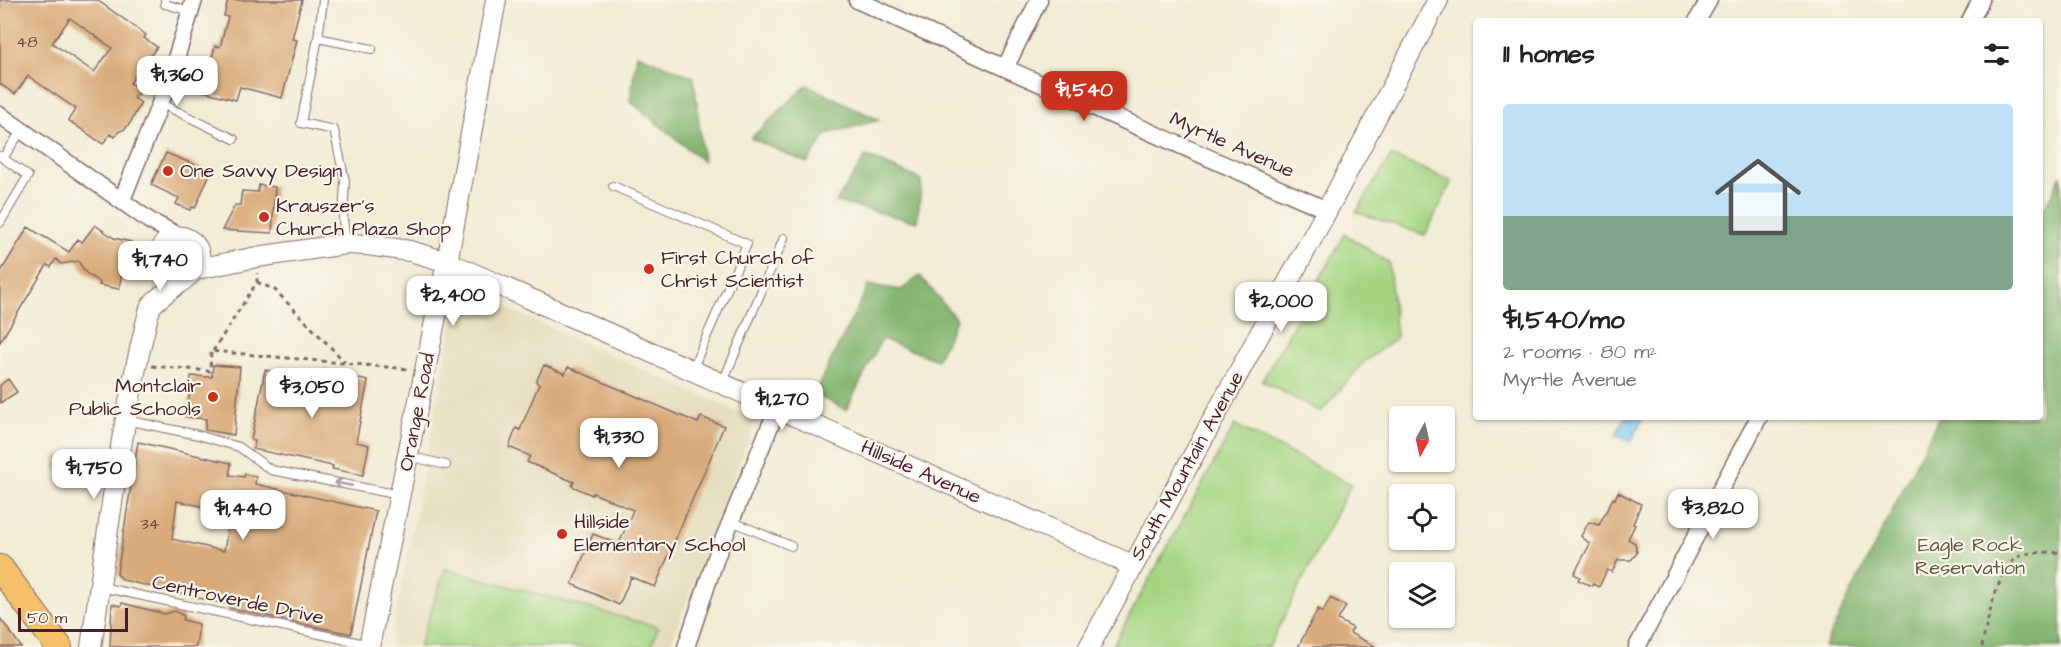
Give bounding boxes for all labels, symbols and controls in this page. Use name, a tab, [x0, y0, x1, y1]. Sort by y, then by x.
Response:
house number: 48	[16, 31, 38, 53]
text: 11 homes	[1503, 36, 1595, 72]
icon: filters	[1980, 38, 2013, 71]
pin: $1,360	[128, 56, 226, 107]
text: $1,360	[151, 61, 203, 89]
pin: $1,540	[1035, 71, 1133, 122]
text: $1,540	[1055, 76, 1113, 104]
street label: Myrtle Avenue	[1165, 105, 1299, 186]
icon: home	[1704, 143, 1812, 251]
place label: One Savvy Design	[180, 157, 342, 186]
marker: One Savvy Design	[161, 164, 175, 178]
place label: Krauszer's Church Plaza Shop	[276, 192, 451, 243]
marker: Krauszer's Church Plaza Shop	[257, 210, 271, 224]
pin: $1,740	[111, 241, 209, 292]
place label: First Church of Christ Scientist	[661, 244, 814, 295]
text: $1,740	[132, 246, 188, 274]
marker: First Church of Christ Scientist	[642, 262, 656, 276]
pin: $2,400	[404, 276, 502, 327]
text: $2,400	[421, 281, 485, 309]
pin: $2,000	[1232, 282, 1330, 333]
text: $2,000	[1249, 287, 1313, 315]
text: $1,540/mo	[1503, 302, 1625, 338]
text: 2 rooms · 80 m²	[1503, 338, 1657, 366]
street label: Orange Road	[392, 351, 443, 474]
street label: South Mountain Avenue	[1123, 366, 1251, 566]
text: Myrtle Avenue	[1503, 366, 1637, 394]
pin: $3,050	[263, 368, 361, 419]
place label: Montclair Public Schools	[69, 372, 201, 423]
text: $3,050	[280, 373, 344, 401]
pin: $1,270	[733, 380, 831, 431]
text: $1,270	[755, 385, 809, 413]
marker: Montclair Public Schools	[206, 390, 220, 404]
north arrow	[1389, 406, 1455, 472]
map controls	[1389, 406, 1455, 628]
pin: $1,330	[570, 418, 668, 469]
text: $1,330	[594, 423, 644, 451]
street label: Hillside Avenue	[857, 433, 986, 511]
pin: $1,750	[45, 449, 143, 500]
text: $1,750	[66, 454, 122, 482]
one-way arrow	[333, 478, 353, 489]
button: locate	[1389, 484, 1455, 550]
pin: $3,820	[1664, 489, 1762, 540]
pin: $1,440	[194, 490, 292, 541]
text: $3,820	[1682, 494, 1744, 522]
text: $1,440	[214, 495, 272, 523]
place label: Hillside Elementary School	[574, 508, 746, 560]
house number: 34	[140, 513, 160, 535]
marker: Hillside Elementary School	[555, 527, 569, 541]
park label: Eagle Rock Reservation	[1915, 531, 2025, 582]
button: layers	[1389, 562, 1455, 628]
street label: Centroverde Drive	[150, 568, 327, 632]
scale bar	[18, 605, 128, 632]
text: 50 m	[27, 607, 67, 629]

